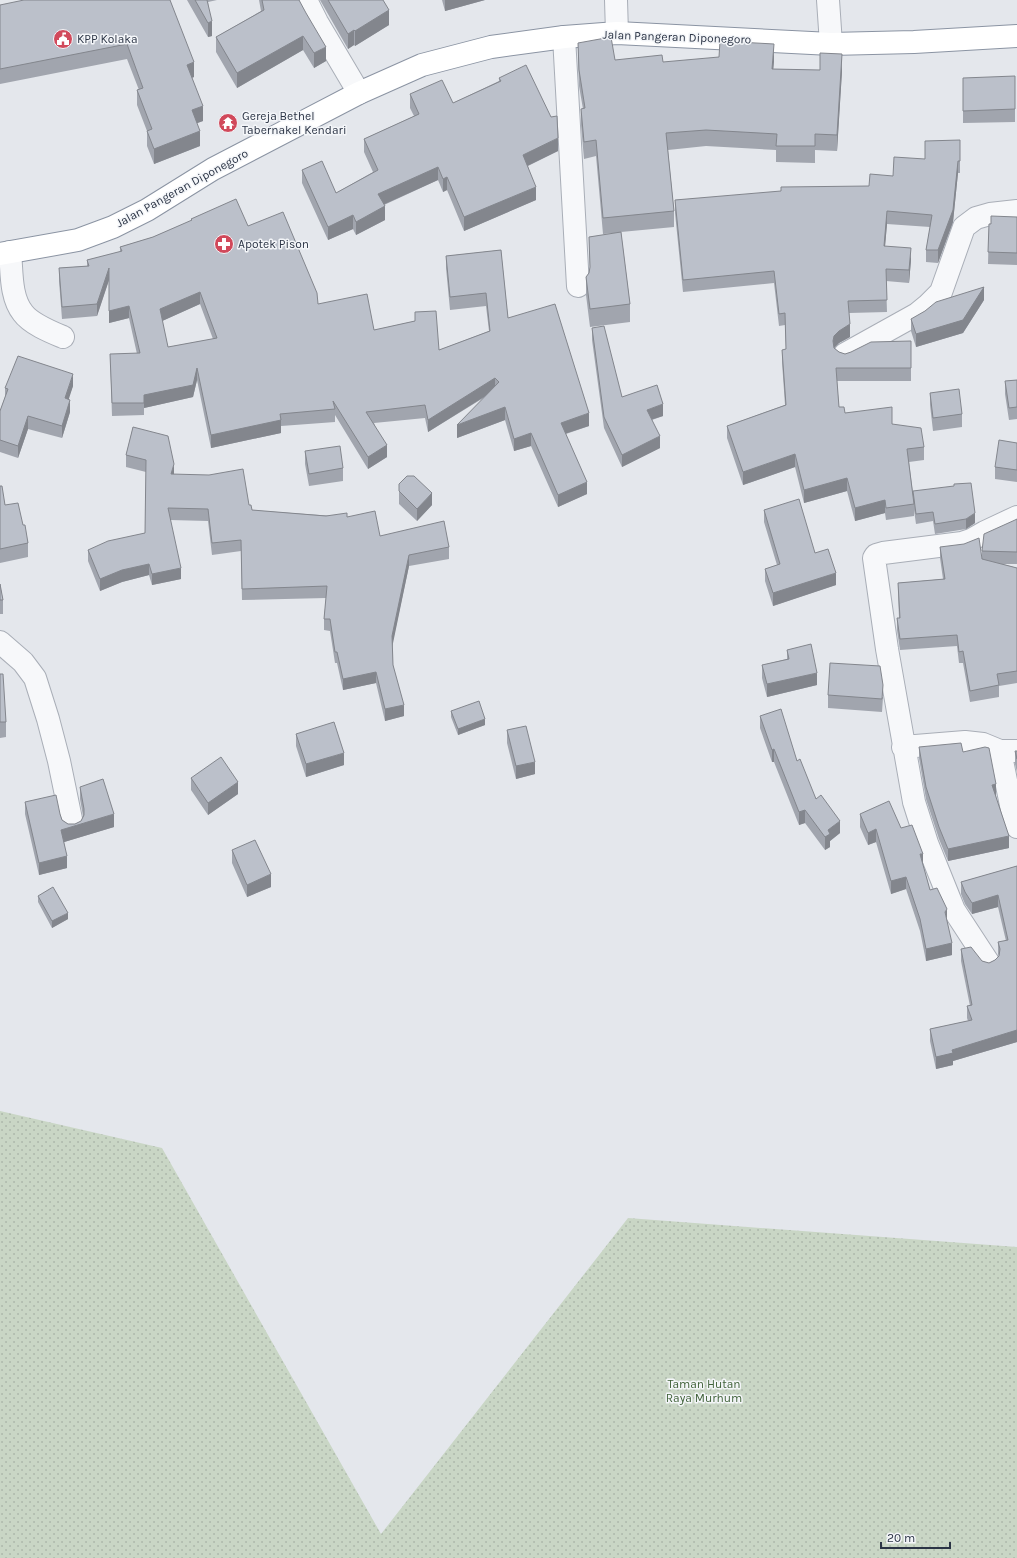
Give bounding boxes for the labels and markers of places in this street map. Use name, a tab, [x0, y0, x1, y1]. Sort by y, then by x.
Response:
public building icon: KPP Kolaka	[52, 28, 74, 50]
place label: KPP Kolaka	[77, 32, 138, 46]
place label: Gereja Bethel Tabernakel Kendari	[242, 109, 347, 137]
temple icon: Gereja Bethel Tabernakel Kendari	[217, 112, 239, 134]
pharmacy icon: Apotek Pison	[213, 233, 235, 255]
place label: Apotek Pison	[238, 237, 309, 251]

